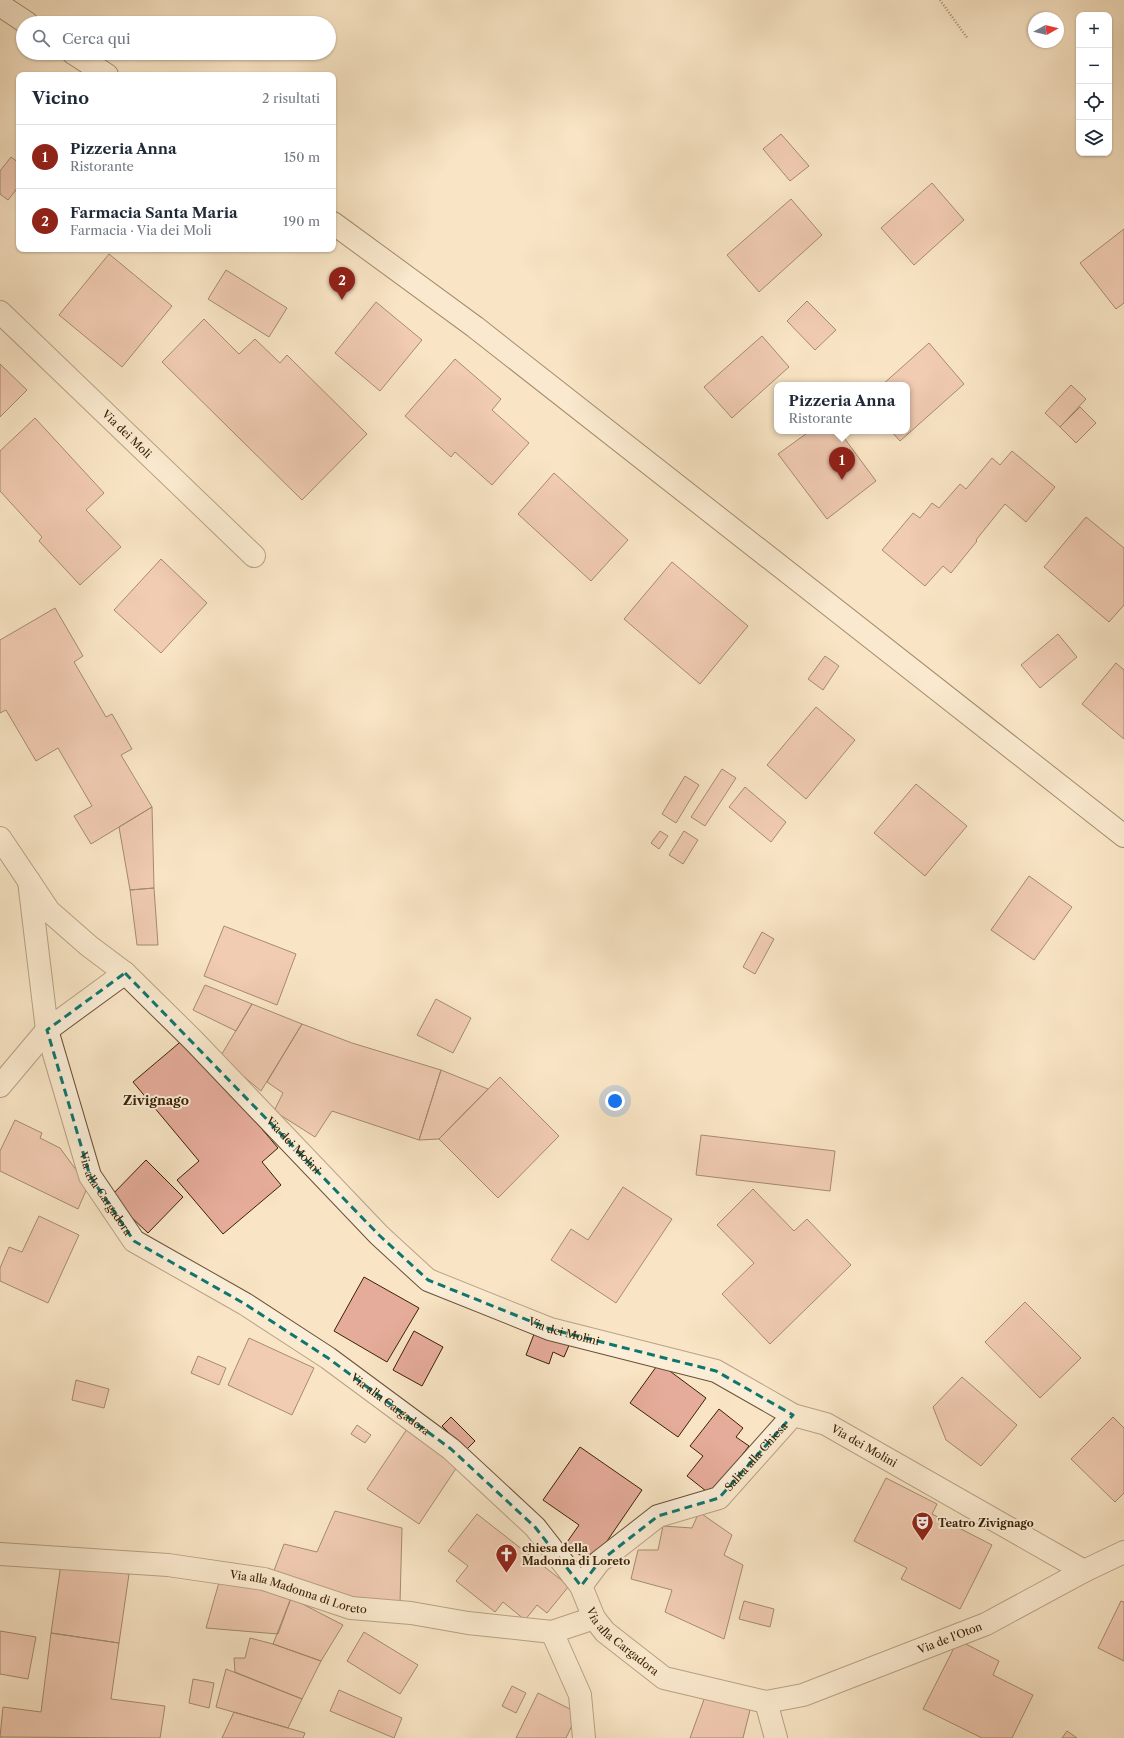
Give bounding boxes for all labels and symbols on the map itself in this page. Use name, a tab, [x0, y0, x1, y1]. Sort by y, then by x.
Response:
north arrow	[1028, 12, 1064, 48]
pin: 2	[329, 267, 355, 300]
street label: Via dei Moli	[99, 406, 155, 461]
pin: 1	[829, 447, 855, 480]
your location	[605, 1091, 625, 1111]
district label: Zivignago	[123, 1092, 189, 1108]
street label: Via dei Molini	[262, 1113, 324, 1177]
street label: Via alla Cargadora	[76, 1149, 135, 1238]
street label: Via dei Molini	[525, 1314, 602, 1348]
street label: Via alla Cargadora	[347, 1370, 433, 1438]
street label: Salita alla Chiesa	[721, 1419, 791, 1494]
street label: Via dei Molini	[828, 1421, 900, 1470]
theatre icon: Teatro Zivignago	[910, 1510, 936, 1543]
place label: Teatro Zivignago	[938, 1516, 1034, 1530]
church icon: chiesa della Madonna di Loreto	[494, 1541, 520, 1574]
place label: chiesa della Madonna di Loreto	[522, 1541, 630, 1568]
street label: Via alla Madonna di Loreto	[228, 1567, 368, 1616]
street label: Via alla Cargadora	[583, 1604, 662, 1678]
street label: Via de l'Oton	[915, 1619, 984, 1657]

